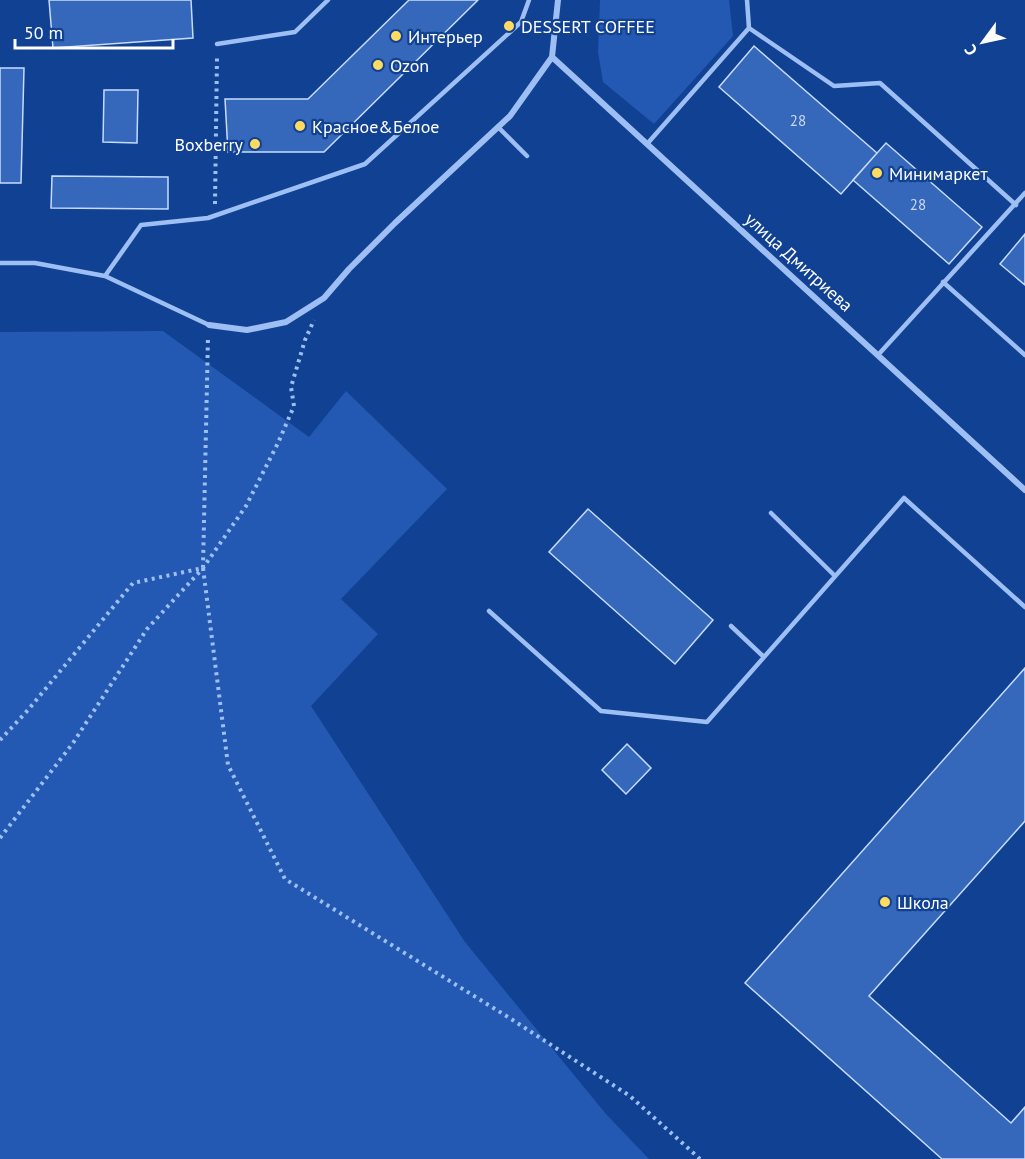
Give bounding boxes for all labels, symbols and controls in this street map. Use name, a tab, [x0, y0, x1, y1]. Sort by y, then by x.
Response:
scale bar	[15, 12, 172, 50]
north arrow	[953, 12, 1013, 72]
place label: DESSERT COFFEE	[521, 15, 655, 38]
marker: DESSERT COFFEE	[502, 19, 516, 33]
text: 50 m	[24, 21, 63, 44]
place label: Интерьер	[408, 25, 483, 48]
marker: Интерьер	[389, 29, 403, 43]
text: С	[960, 41, 981, 59]
place label: Ozon	[390, 54, 429, 77]
marker: Ozon	[371, 58, 385, 72]
house number: 28	[790, 111, 806, 130]
place label: Красное&Белое	[312, 115, 439, 138]
marker: Красное&Белое	[293, 119, 307, 133]
place label: Boxberry	[175, 133, 244, 156]
marker: Boxberry	[248, 137, 262, 151]
place label: Минимаркет	[889, 162, 988, 185]
marker: Минимаркет	[870, 166, 884, 180]
house number: 28	[910, 195, 926, 214]
street label: улица Дмитриева	[740, 207, 858, 317]
place label: Школа	[897, 891, 949, 914]
marker: Школа	[878, 895, 892, 909]

